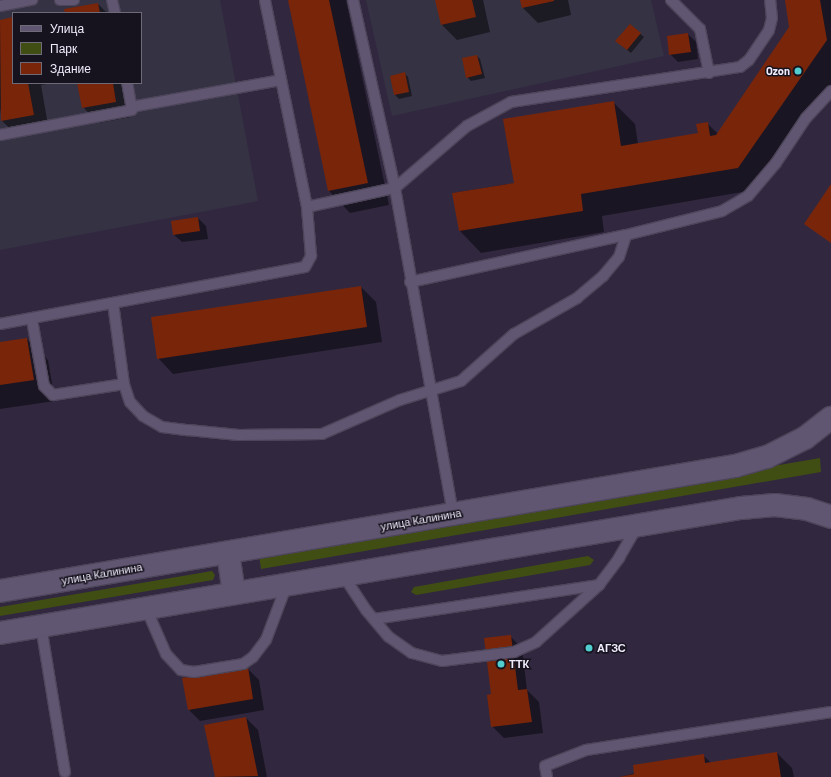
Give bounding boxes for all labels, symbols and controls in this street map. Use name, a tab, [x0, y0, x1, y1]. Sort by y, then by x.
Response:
legend	[12, 12, 142, 84]
text: Улица	[50, 21, 84, 35]
text: Парк	[50, 41, 77, 55]
text: Здание	[50, 61, 91, 75]
place label: Ozon	[766, 64, 790, 78]
marker: Ozon	[793, 66, 803, 76]
street label: улица Калинина	[380, 506, 462, 534]
street label: улица Калинина	[61, 560, 143, 588]
place label: АГЗС	[597, 641, 626, 655]
marker: АГЗС	[584, 643, 594, 653]
place label: ТТК	[509, 657, 529, 671]
marker: ТТК	[496, 659, 506, 669]

